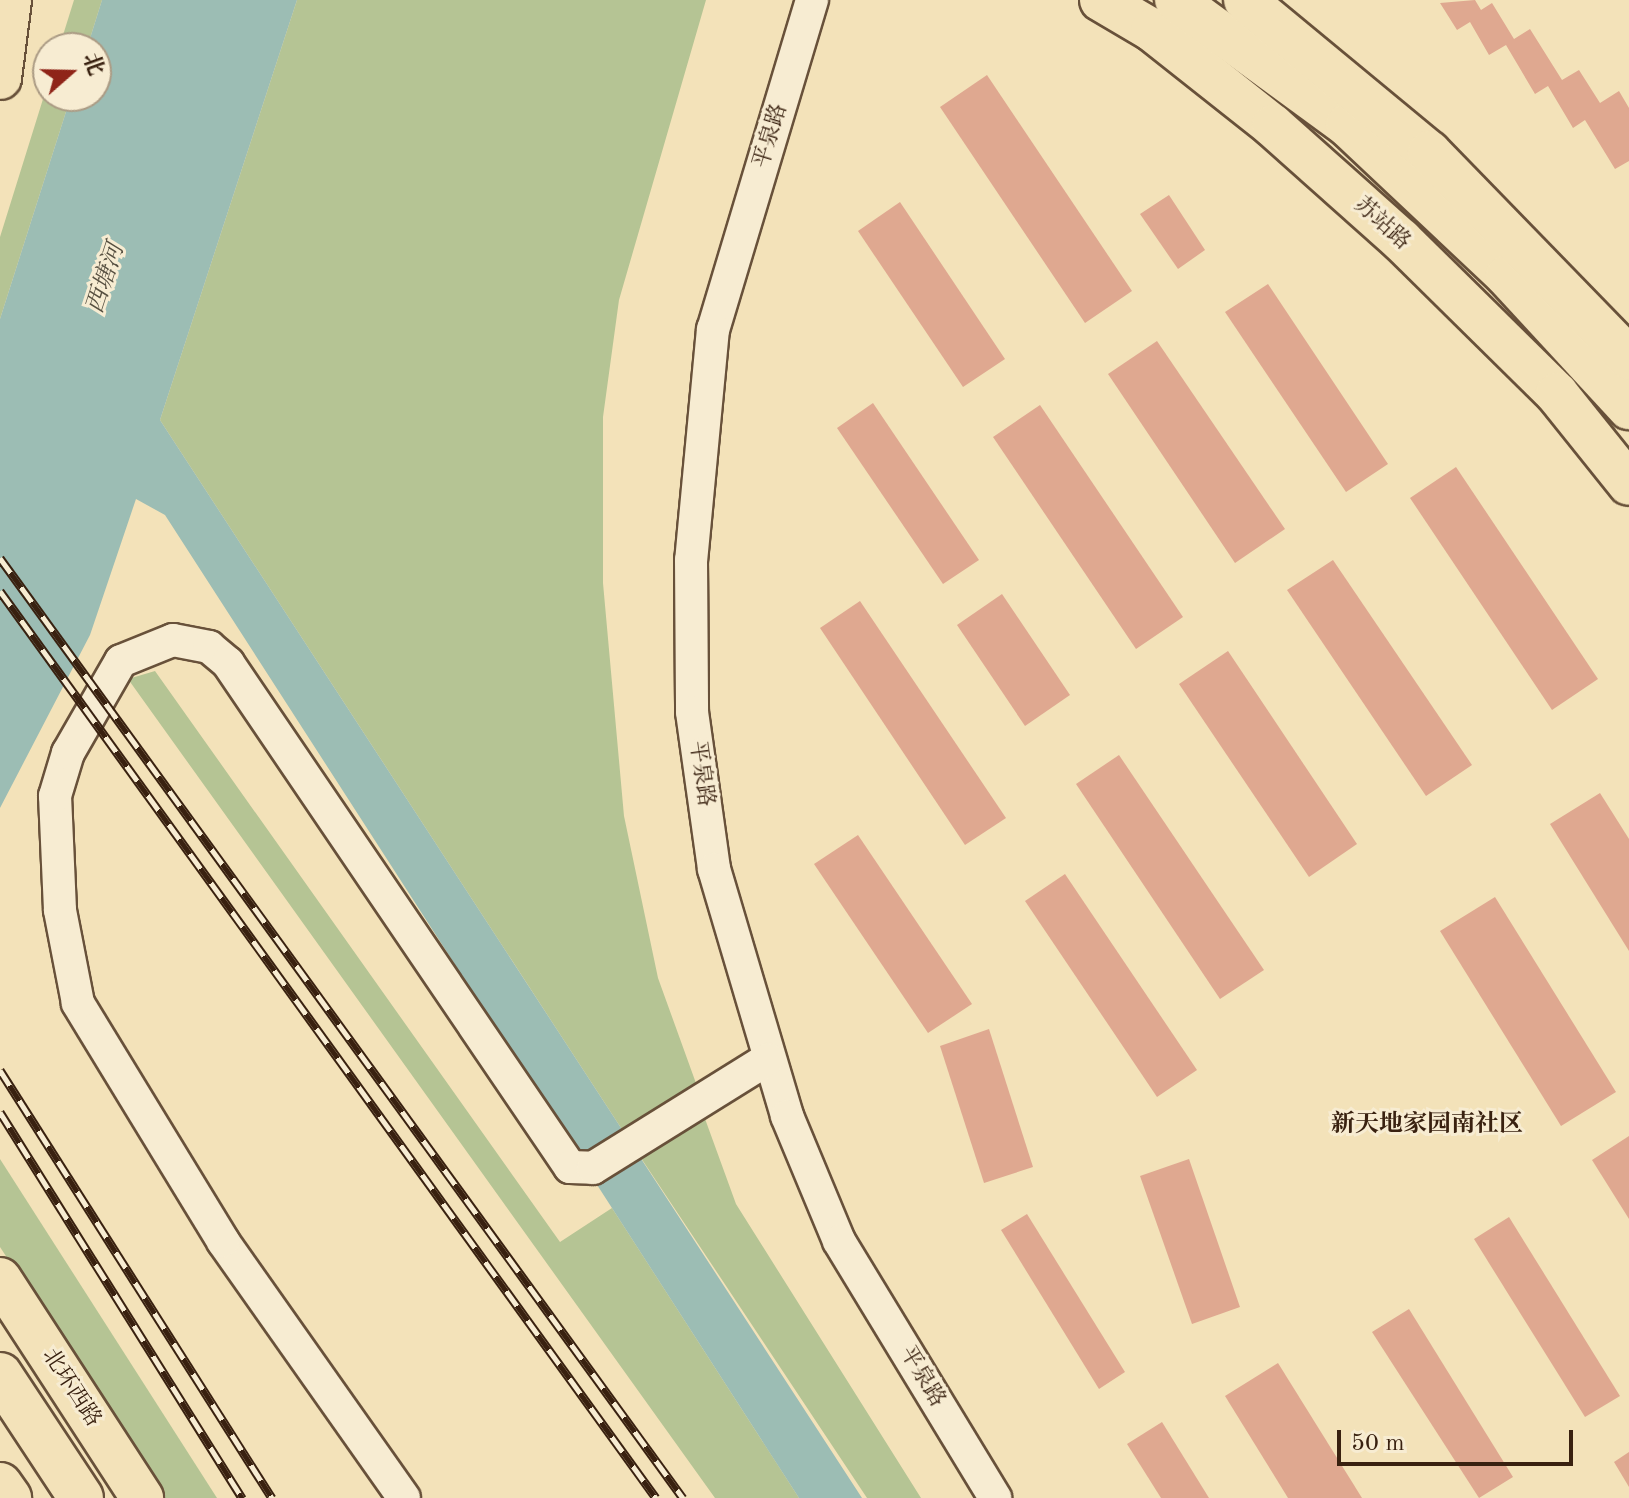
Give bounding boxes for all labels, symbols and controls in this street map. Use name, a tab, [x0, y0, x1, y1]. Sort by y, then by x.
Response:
north arrow	[32, 32, 112, 112]
text: 北	[79, 50, 107, 79]
street label: 平泉路	[749, 101, 793, 171]
street label: 苏站路	[1349, 192, 1415, 256]
water label: 西塘河	[82, 240, 132, 318]
street label: 平泉路	[683, 739, 719, 809]
district label: 新天地家园南社区	[1331, 1112, 1523, 1140]
street label: 平泉路	[894, 1342, 950, 1412]
street label: 北环西路	[36, 1344, 106, 1432]
scale bar	[1341, 1414, 1577, 1464]
text: 50 m	[1351, 1432, 1405, 1456]

